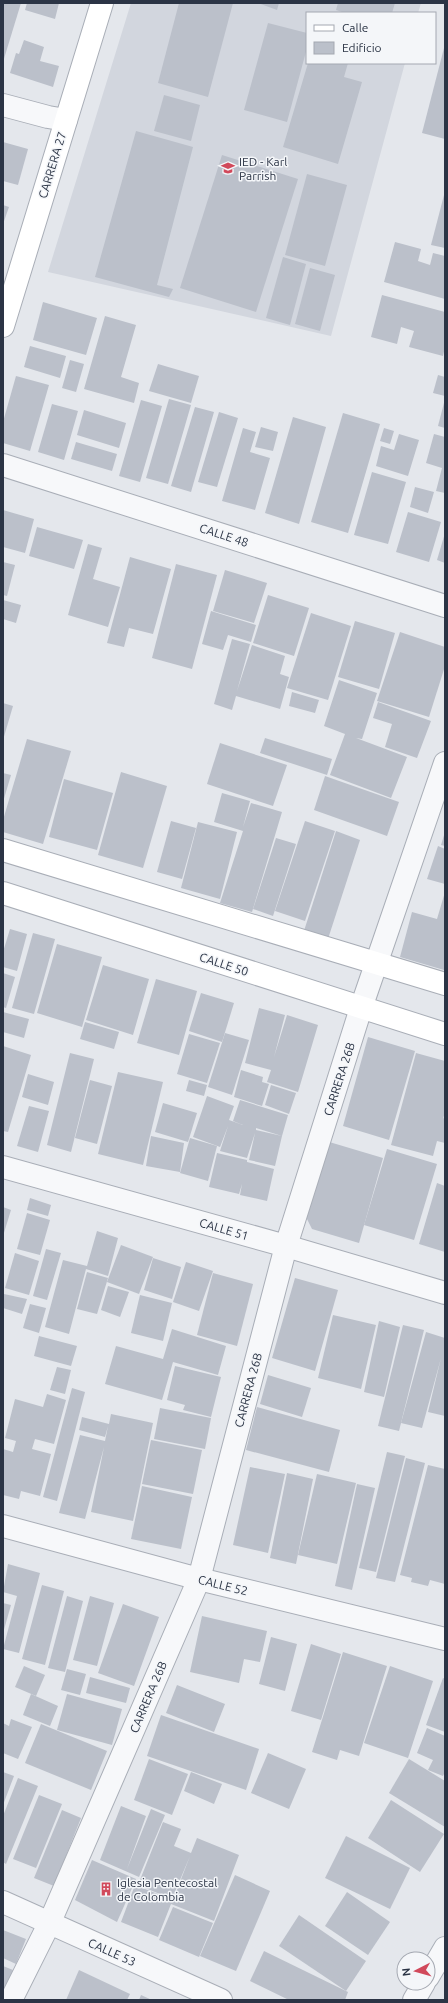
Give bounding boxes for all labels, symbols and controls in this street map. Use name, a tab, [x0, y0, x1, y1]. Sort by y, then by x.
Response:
legend	[306, 12, 436, 64]
text: Calle	[342, 21, 368, 34]
text: Edificio	[342, 41, 382, 54]
street label: CARRERA 27	[36, 130, 68, 200]
place label: IED - Karl Parrish	[239, 155, 287, 182]
school or university icon: IED - Karl Parrish	[220, 160, 236, 176]
street label: CALLE 48	[198, 521, 250, 549]
street label: CALLE 50	[198, 950, 250, 978]
street label: CARRERA 26B	[321, 1041, 357, 1117]
street label: CALLE 51	[198, 1216, 250, 1242]
street label: CARRERA 26B	[232, 1351, 264, 1429]
street label: CALLE 52	[197, 1573, 249, 1597]
street label: CARRERA 26B	[127, 1659, 169, 1735]
place label: Iglesia Pentecostal de Colombia	[117, 1876, 217, 1903]
building icon: Iglesia Pentecostal de Colombia	[98, 1881, 114, 1897]
street label: CALLE 53	[86, 1936, 138, 1968]
north arrow	[396, 1951, 436, 1991]
text: N	[400, 1967, 412, 1977]

